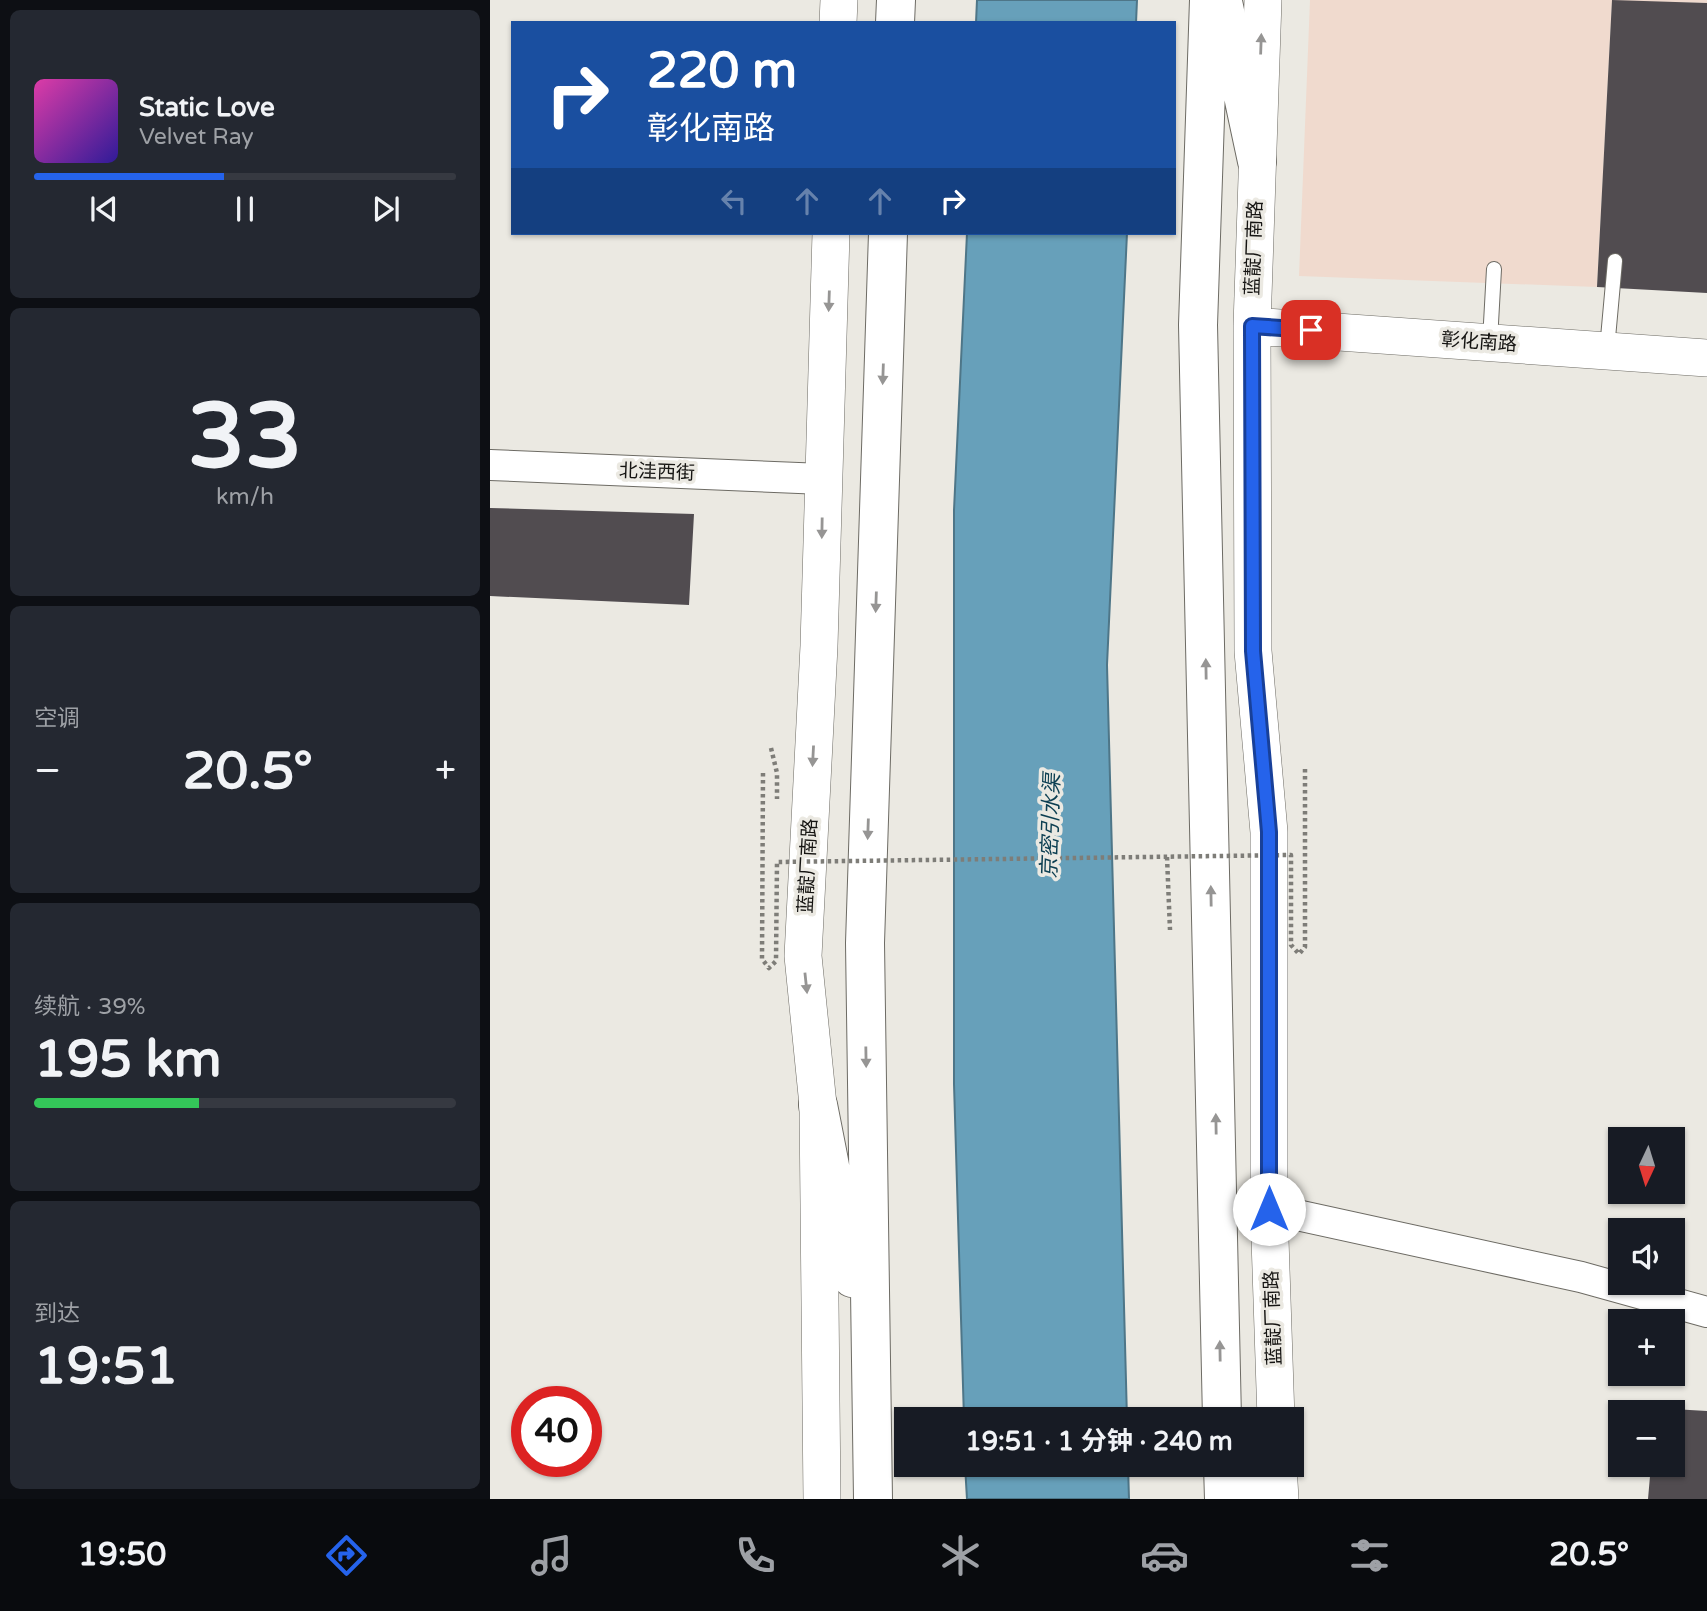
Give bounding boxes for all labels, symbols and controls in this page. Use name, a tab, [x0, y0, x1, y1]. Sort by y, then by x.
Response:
one-way arrow	[1255, 33, 1267, 55]
text: 220 m	[647, 42, 797, 101]
icon: right	[532, 49, 623, 140]
text: Static Love	[139, 92, 275, 123]
text: 彰化南路	[647, 110, 775, 148]
text: Velvet Ray	[139, 123, 254, 151]
icon: left	[715, 182, 753, 220]
icon: ahead	[788, 182, 826, 220]
icon: ahead	[861, 182, 899, 220]
icon: right	[934, 182, 972, 220]
icon: previous	[85, 190, 123, 228]
icon: pause	[226, 190, 264, 228]
icon: next	[367, 190, 405, 228]
street label: 蓝靛厂南路	[1241, 200, 1267, 296]
one-way arrow	[824, 290, 835, 312]
pin	[1281, 300, 1341, 360]
icon: arrive	[1292, 311, 1330, 349]
street label: 彰化南路	[1440, 328, 1518, 356]
one-way arrow	[878, 364, 889, 386]
text: 33	[188, 382, 302, 492]
street label: 北洼西街	[619, 460, 695, 484]
text: km/h	[216, 483, 274, 511]
one-way arrow	[816, 518, 828, 540]
one-way arrow	[870, 591, 882, 613]
one-way arrow	[1200, 657, 1212, 679]
text: 空调	[34, 705, 80, 733]
text: 20.5°	[183, 740, 313, 803]
one-way arrow	[808, 745, 819, 767]
text: −	[34, 748, 61, 794]
text: +	[435, 748, 456, 794]
water label: 京密引水渠	[1037, 770, 1065, 879]
street label: 蓝靛厂南路	[795, 818, 821, 914]
one-way arrow	[863, 818, 874, 840]
one-way arrow	[1205, 885, 1216, 907]
one-way arrow	[801, 972, 812, 994]
text: 续航 · 39%	[34, 993, 146, 1021]
text: 195 km	[34, 1028, 222, 1091]
one-way arrow	[861, 1046, 872, 1068]
one-way arrow	[1210, 1112, 1221, 1134]
north arrow	[1608, 1127, 1685, 1204]
map controls	[1608, 1127, 1685, 1477]
position arrow	[1232, 1172, 1306, 1246]
button: sound	[1608, 1218, 1685, 1295]
street label: 蓝靛厂南路	[1260, 1270, 1286, 1366]
text: 到达	[34, 1300, 80, 1328]
button: +	[1608, 1309, 1685, 1386]
text: 19:51	[34, 1335, 178, 1398]
one-way arrow	[1215, 1340, 1226, 1362]
speed limit sign: 40	[511, 1386, 602, 1477]
button: −	[1608, 1400, 1685, 1477]
text: 19:51 · 1 分钟 · 240 m	[965, 1426, 1233, 1457]
icon: directions	[322, 1531, 371, 1580]
icon: music	[527, 1531, 576, 1580]
icon: phone	[731, 1531, 780, 1580]
icon: climate	[936, 1531, 985, 1580]
icon: car	[1140, 1531, 1189, 1580]
icon: filters	[1345, 1531, 1394, 1580]
text: 19:50	[78, 1536, 166, 1574]
text: 20.5°	[1549, 1536, 1629, 1574]

